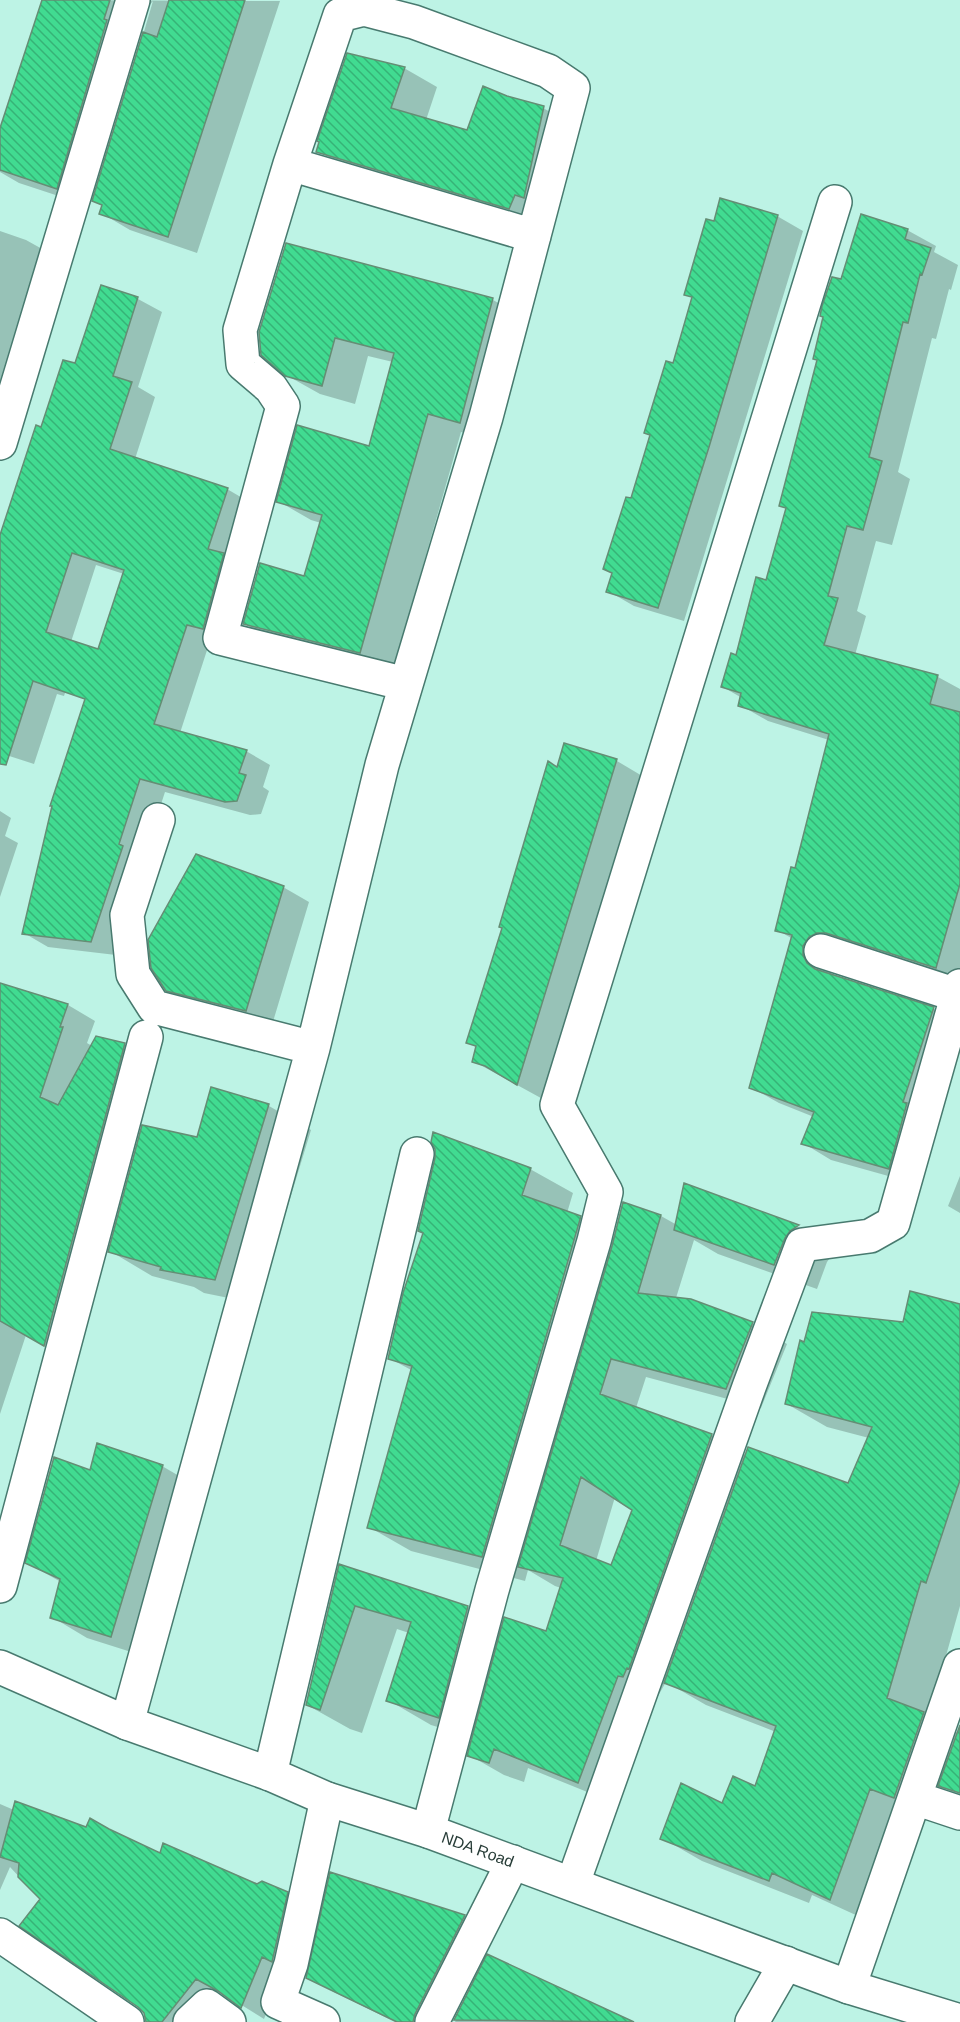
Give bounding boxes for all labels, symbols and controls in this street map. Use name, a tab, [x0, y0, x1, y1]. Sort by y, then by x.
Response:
street label: NDA Road	[439, 1829, 516, 1870]

